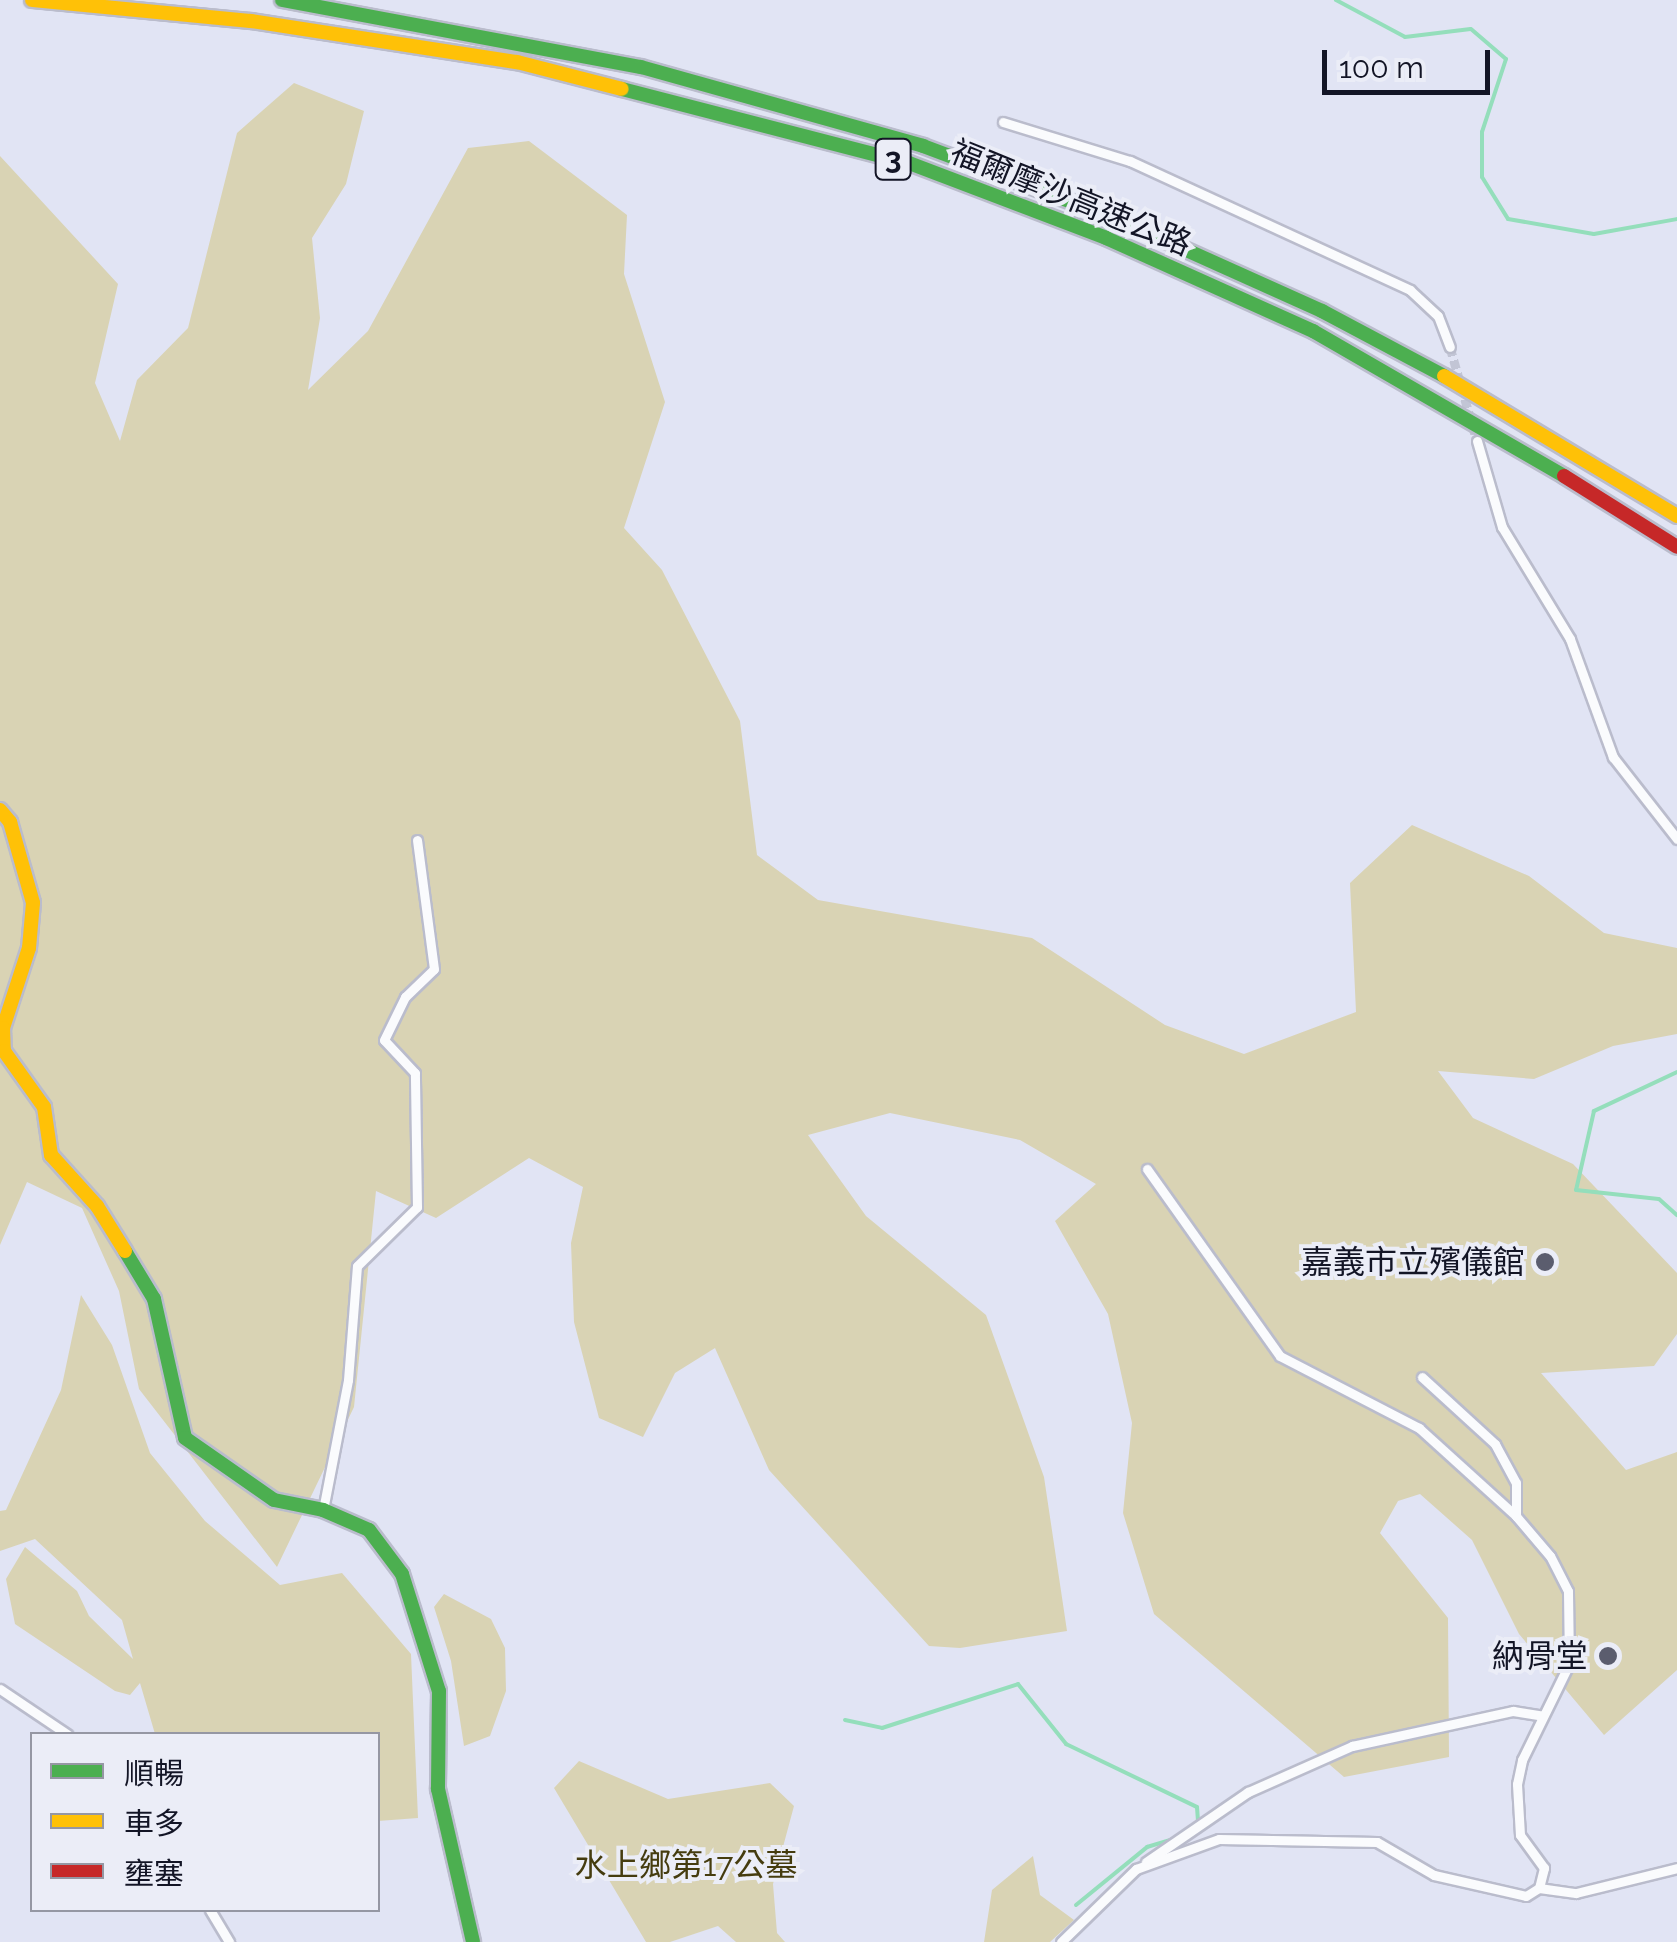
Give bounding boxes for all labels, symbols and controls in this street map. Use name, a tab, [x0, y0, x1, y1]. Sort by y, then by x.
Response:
scale bar	[1327, 30, 1494, 92]
text: 100 m	[1339, 50, 1424, 85]
street label: 福爾摩沙高速公路	[945, 132, 1197, 264]
road number: 3	[873, 134, 913, 184]
place label: 嘉義市立殯儀館	[1301, 1243, 1525, 1281]
marker: 嘉義市立殯儀館	[1534, 1251, 1556, 1273]
place label: 納骨堂	[1492, 1637, 1588, 1675]
marker: 納骨堂	[1597, 1645, 1619, 1667]
legend	[30, 1732, 380, 1912]
text: 順暢	[124, 1756, 184, 1791]
text: 車多	[124, 1806, 184, 1841]
park label: 水上鄉第17公墓	[575, 1846, 797, 1884]
text: 壅塞	[124, 1856, 184, 1891]

